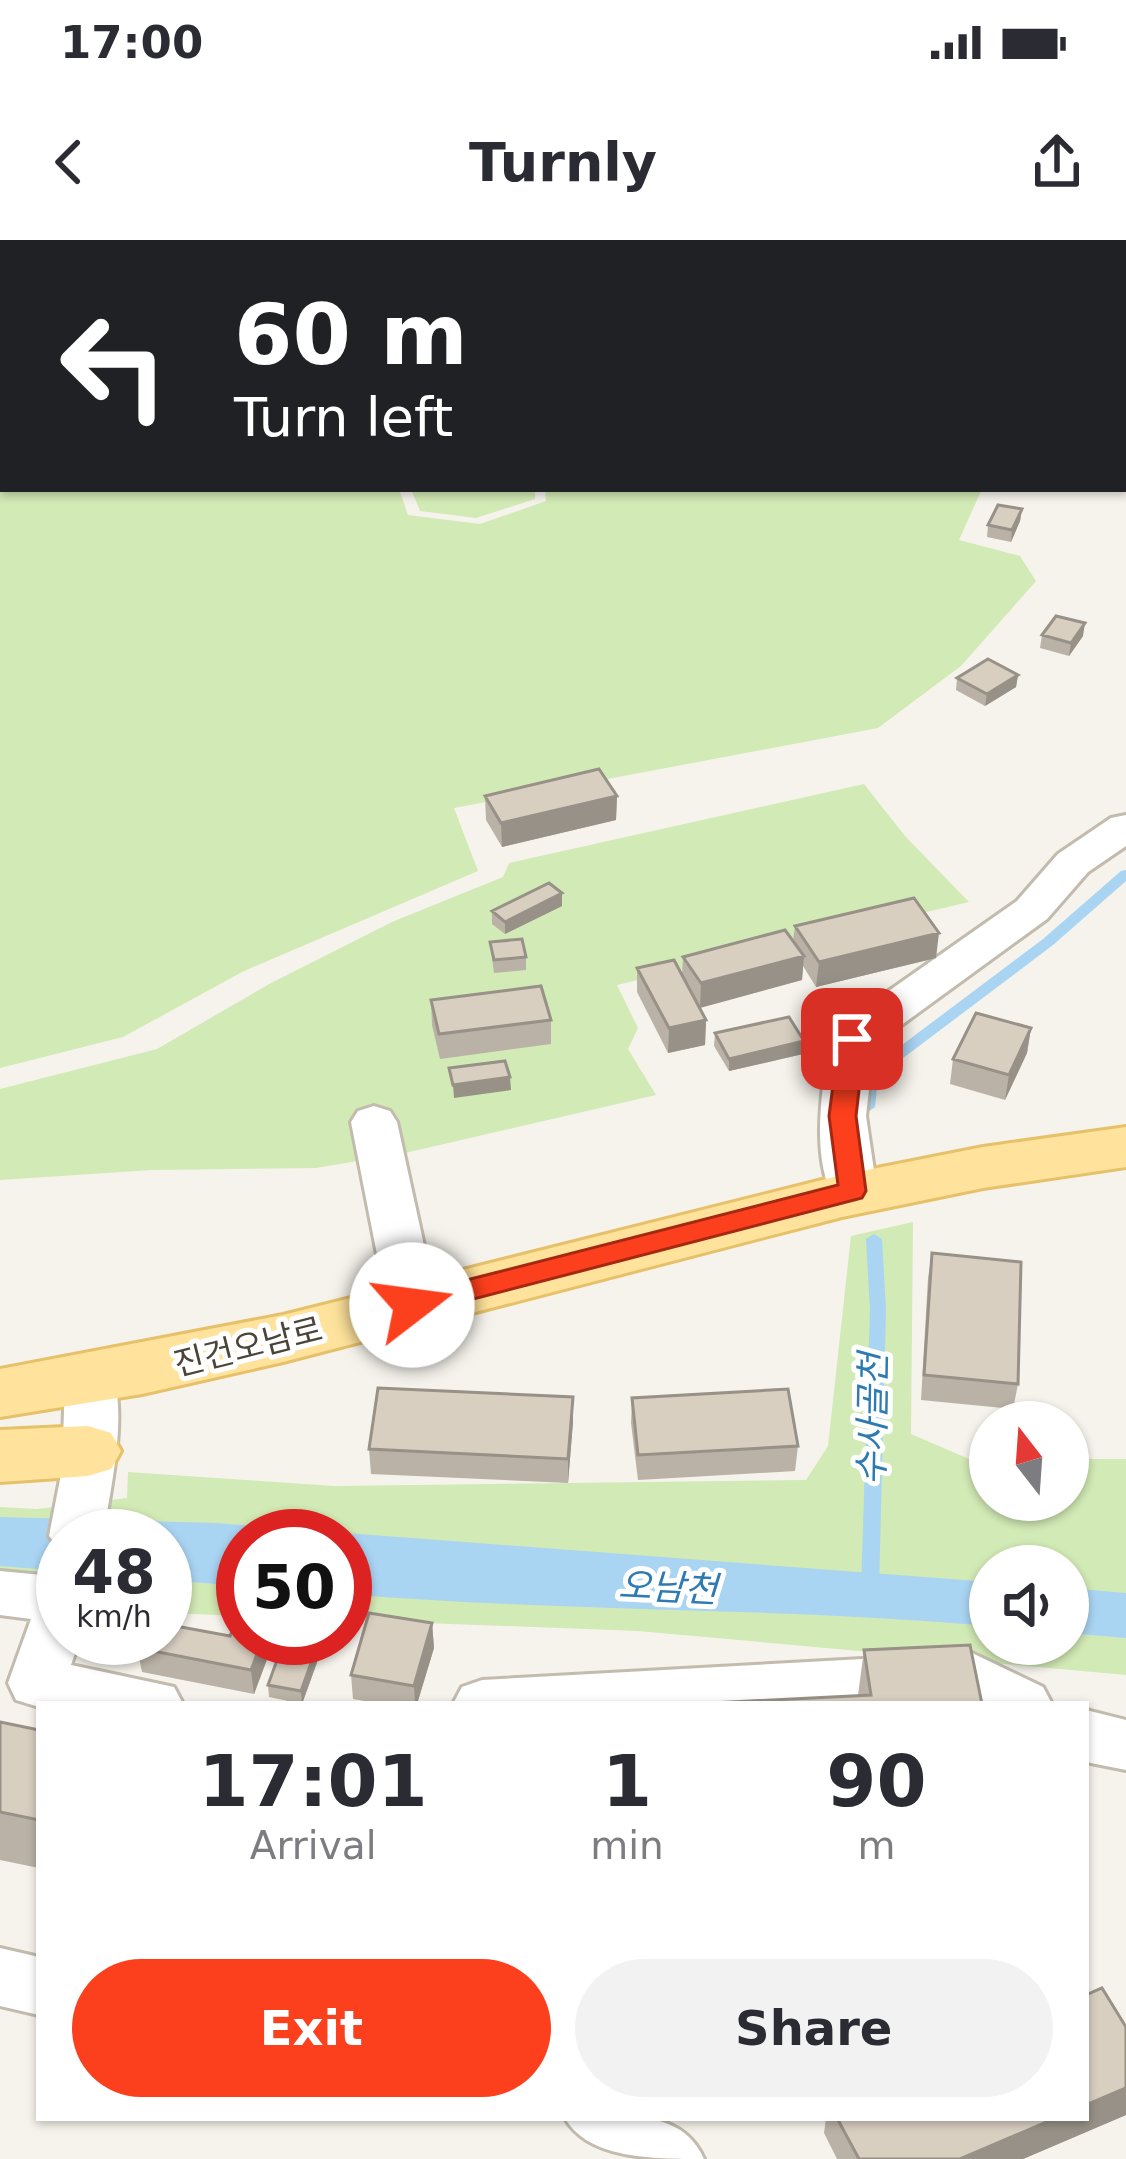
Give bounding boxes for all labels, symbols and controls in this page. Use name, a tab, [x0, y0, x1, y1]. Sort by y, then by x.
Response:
text: 17:00	[60, 16, 203, 69]
icon: back	[36, 129, 102, 195]
icon: share	[1024, 129, 1090, 195]
text: Turnly	[469, 131, 657, 194]
text: 60 m	[234, 286, 468, 384]
icon: left	[36, 288, 192, 444]
text: Turn left	[234, 386, 453, 449]
pin	[801, 988, 903, 1090]
icon: arrive	[819, 1006, 885, 1072]
position arrow	[349, 1242, 475, 1368]
street label: 진건오남로	[170, 1309, 326, 1384]
water label: 수사골천	[851, 1349, 894, 1486]
north arrow	[969, 1401, 1089, 1521]
map controls	[969, 1401, 1089, 1665]
speed limit sign: 50	[216, 1509, 372, 1665]
text: 48	[72, 1537, 156, 1607]
button: sound	[969, 1545, 1089, 1665]
water label: 오남천	[617, 1564, 723, 1611]
text: km/h	[76, 1599, 152, 1634]
text: 17:01	[199, 1739, 428, 1823]
text: 1	[602, 1739, 652, 1823]
text: 90	[826, 1739, 926, 1823]
text: Arrival	[250, 1823, 376, 1868]
text: min	[590, 1823, 664, 1868]
text: m	[857, 1823, 895, 1868]
button: Exit	[72, 1959, 551, 2097]
button: Share	[575, 1959, 1053, 2097]

